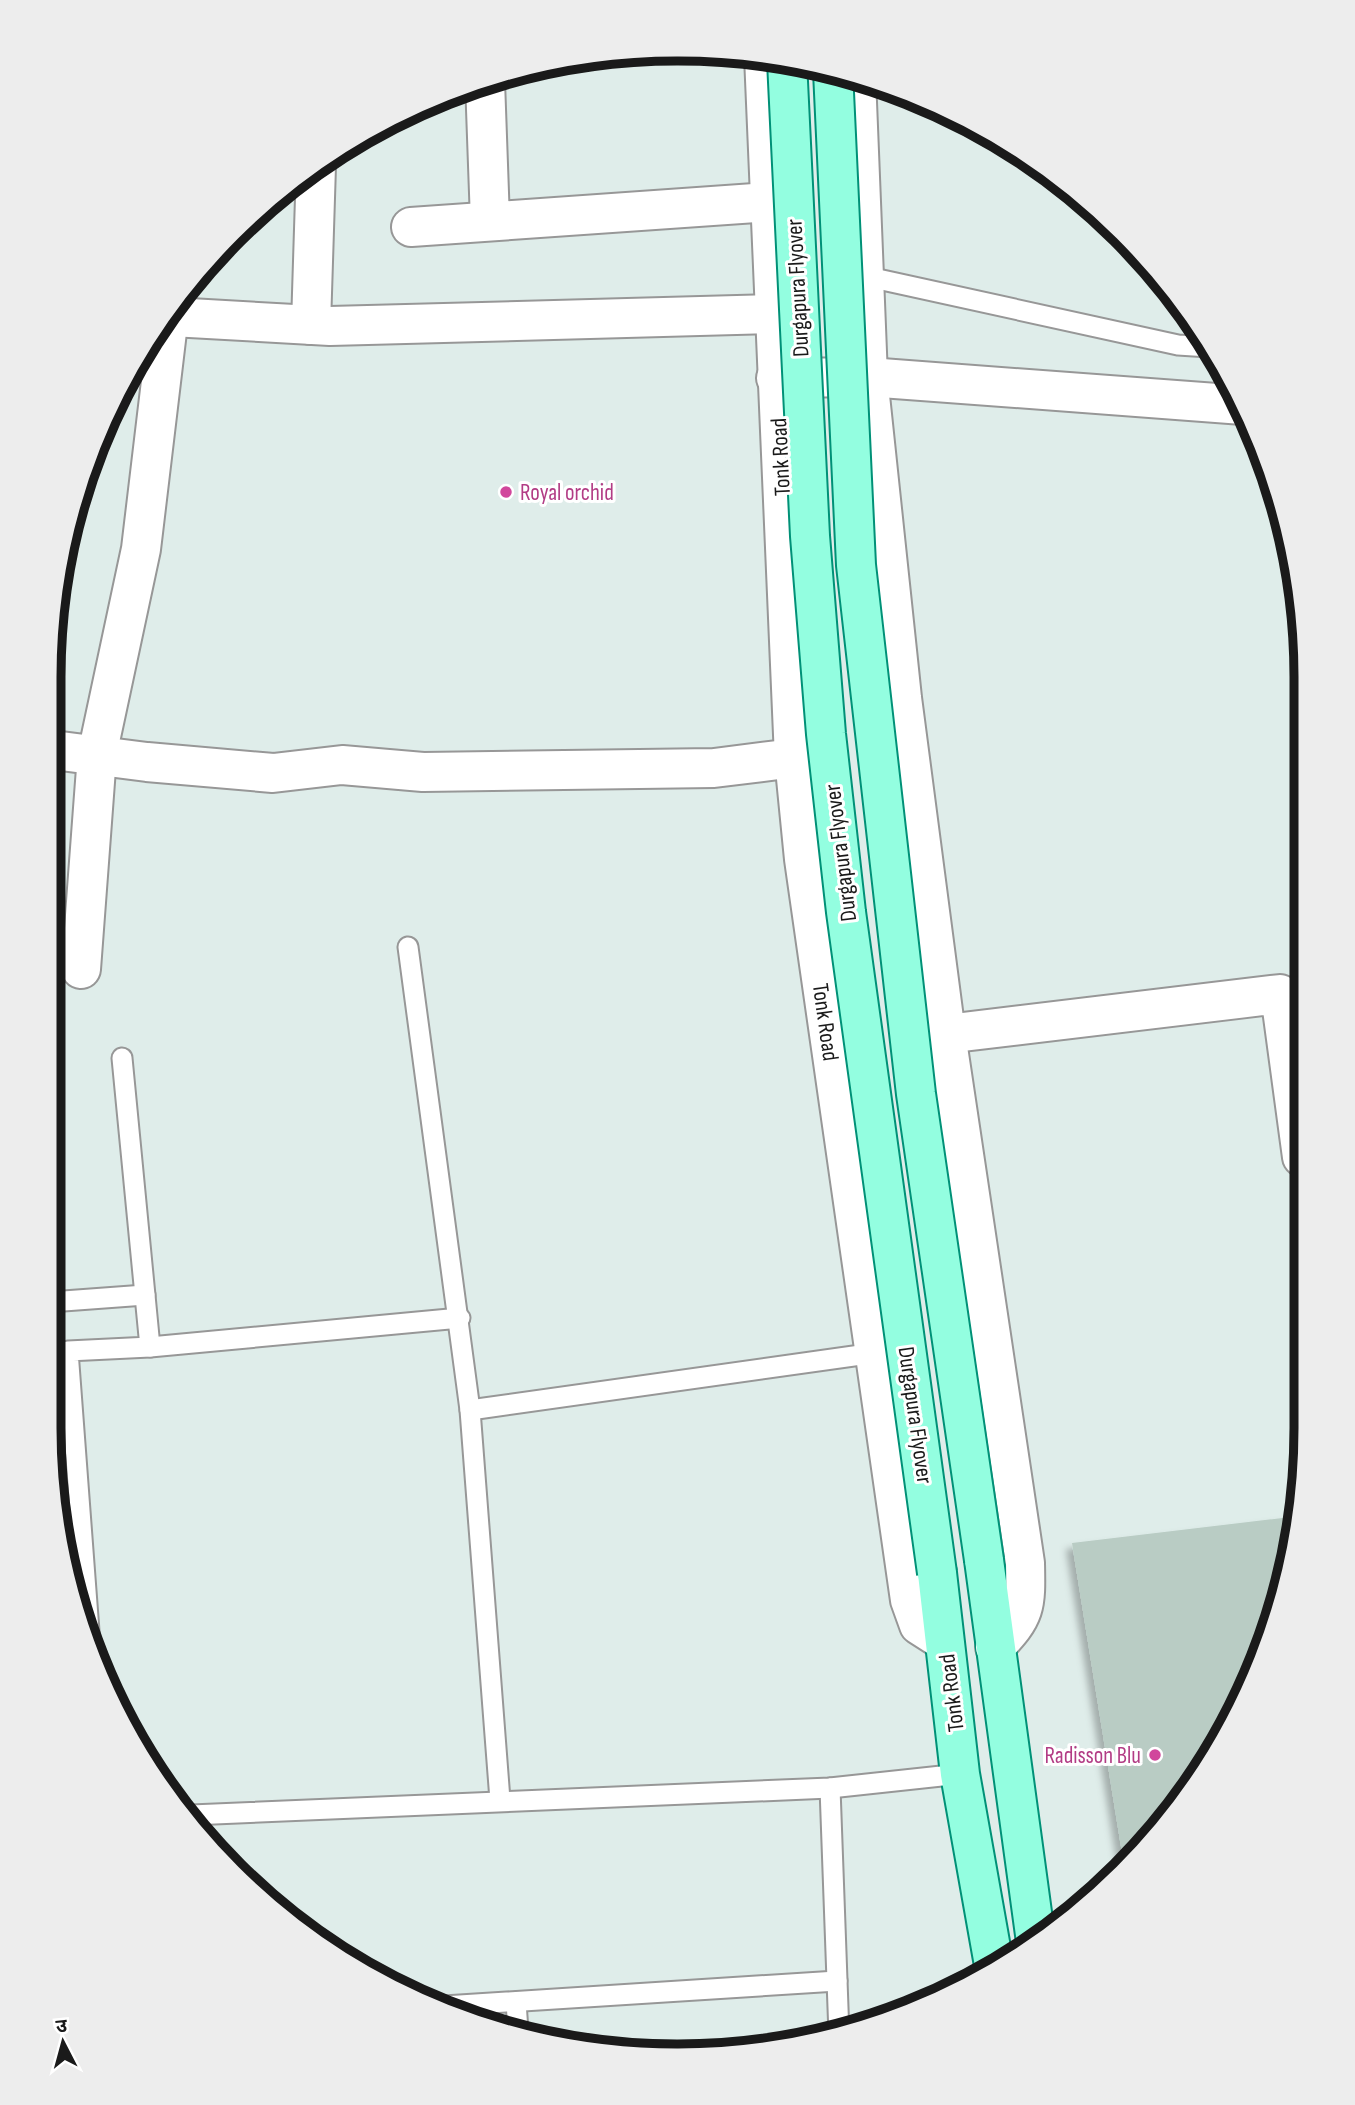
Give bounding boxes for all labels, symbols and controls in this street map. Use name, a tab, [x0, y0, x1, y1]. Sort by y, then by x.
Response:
street label: Durgapura Flyover	[780, 218, 816, 358]
street label: Tonk Road	[765, 417, 797, 497]
place label: Royal orchid	[520, 479, 614, 507]
marker: Royal orchid	[498, 484, 514, 500]
street label: Durgapura Flyover	[819, 782, 863, 923]
street label: Tonk Road	[806, 982, 844, 1063]
street label: Durgapura Flyover	[892, 1345, 939, 1486]
street label: Tonk Road	[933, 1652, 971, 1733]
place label: Radisson Blu	[1045, 1742, 1141, 1770]
marker: Radisson Blu	[1147, 1747, 1163, 1763]
north arrow	[28, 2007, 98, 2077]
text: उ	[55, 2014, 69, 2039]

